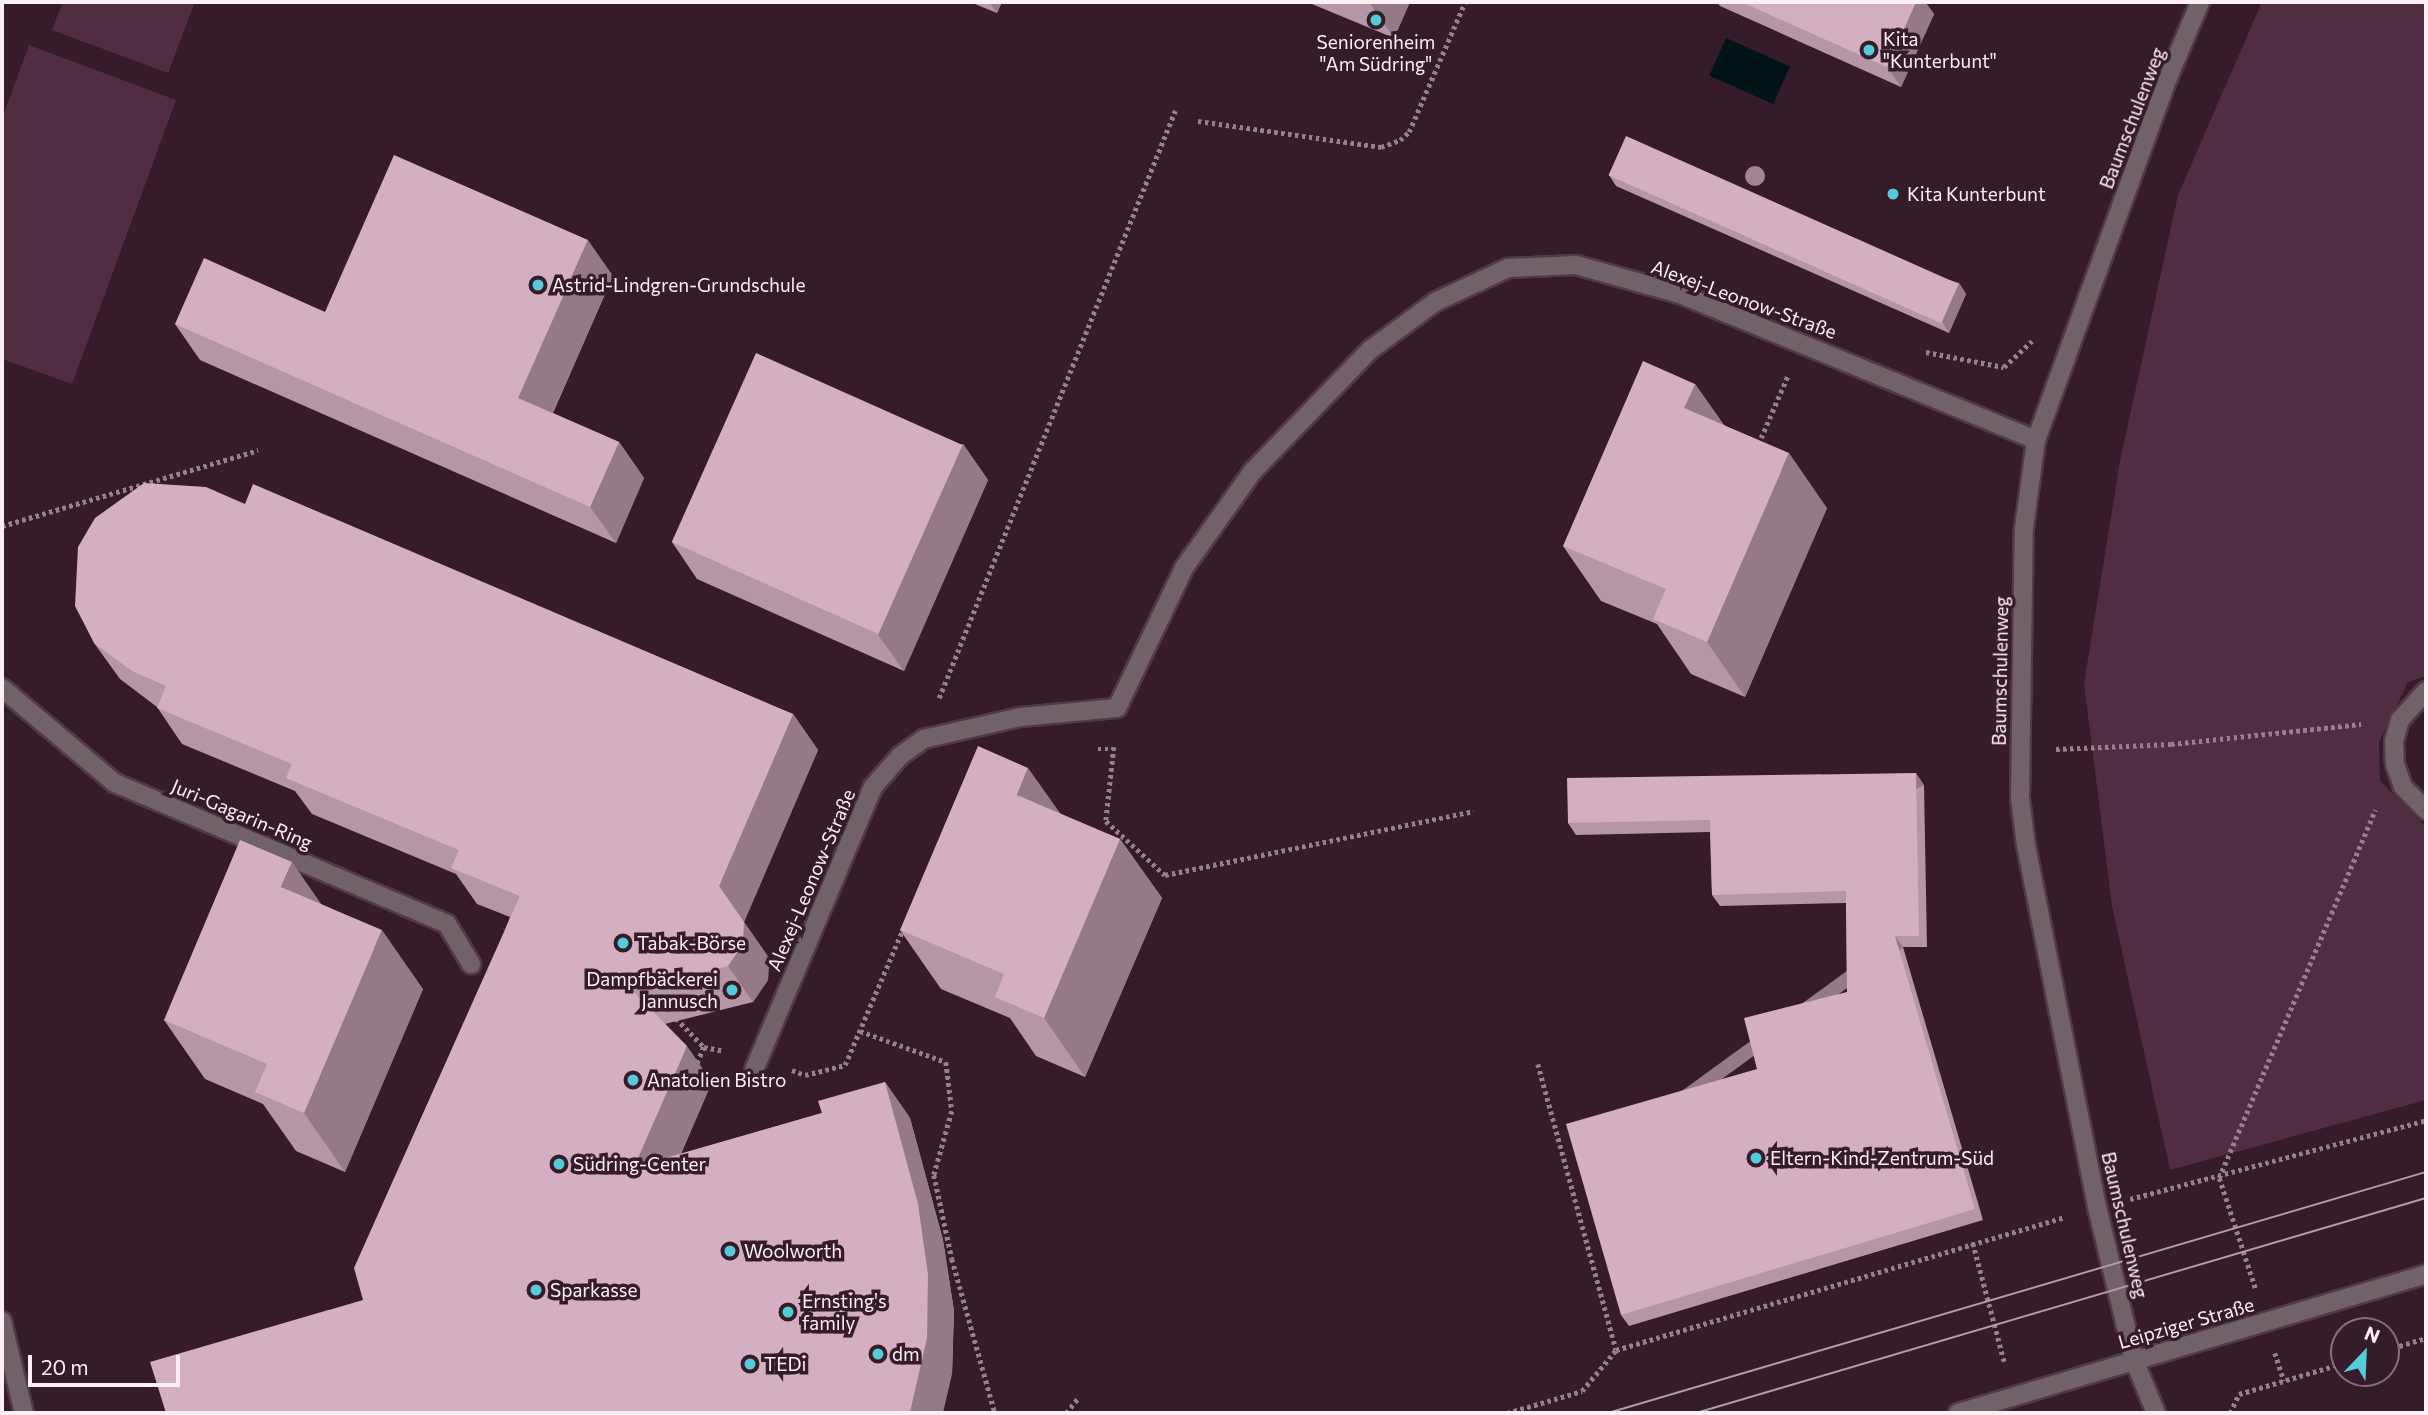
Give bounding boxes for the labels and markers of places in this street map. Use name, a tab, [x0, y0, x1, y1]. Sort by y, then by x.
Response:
marker: Seniorenheim "Am Südring"	[1368, 12, 1384, 28]
place label: Kita "Kunterbunt"	[1883, 28, 1997, 72]
place label: Seniorenheim "Am Südring"	[1317, 31, 1435, 75]
marker: Kita "Kunterbunt"	[1861, 42, 1877, 58]
place label: Kita Kunterbunt	[1907, 183, 2046, 205]
marker: Kita Kunterbunt	[1885, 186, 1901, 202]
place label: Astrid-Lindgren-Grundschule	[552, 274, 805, 296]
marker: Astrid-Lindgren-Grundschule	[530, 277, 546, 293]
place label: Tabak-Börse	[637, 932, 746, 954]
marker: Tabak-Börse	[615, 935, 631, 951]
place label: Dampfbäckerei Jannusch	[586, 968, 718, 1012]
marker: Dampfbäckerei Jannusch	[724, 982, 740, 998]
place label: Anatolien Bistro	[647, 1069, 786, 1091]
marker: Anatolien Bistro	[625, 1072, 641, 1088]
place label: Eltern-Kind-Zentrum-Süd	[1770, 1147, 1994, 1169]
marker: Eltern-Kind-Zentrum-Süd	[1748, 1150, 1764, 1166]
place label: Südring-Center	[573, 1153, 706, 1175]
marker: Südring-Center	[551, 1156, 567, 1172]
place label: Woolworth	[744, 1240, 842, 1262]
marker: Woolworth	[722, 1243, 738, 1259]
place label: Sparkasse	[550, 1279, 637, 1301]
marker: Sparkasse	[528, 1282, 544, 1298]
place label: Ernsting's family	[802, 1290, 887, 1334]
marker: Ernsting's family	[780, 1304, 796, 1320]
place label: dm	[892, 1343, 920, 1365]
marker: dm	[870, 1346, 886, 1362]
place label: TEDi	[764, 1353, 806, 1375]
marker: TEDi	[742, 1356, 758, 1372]

